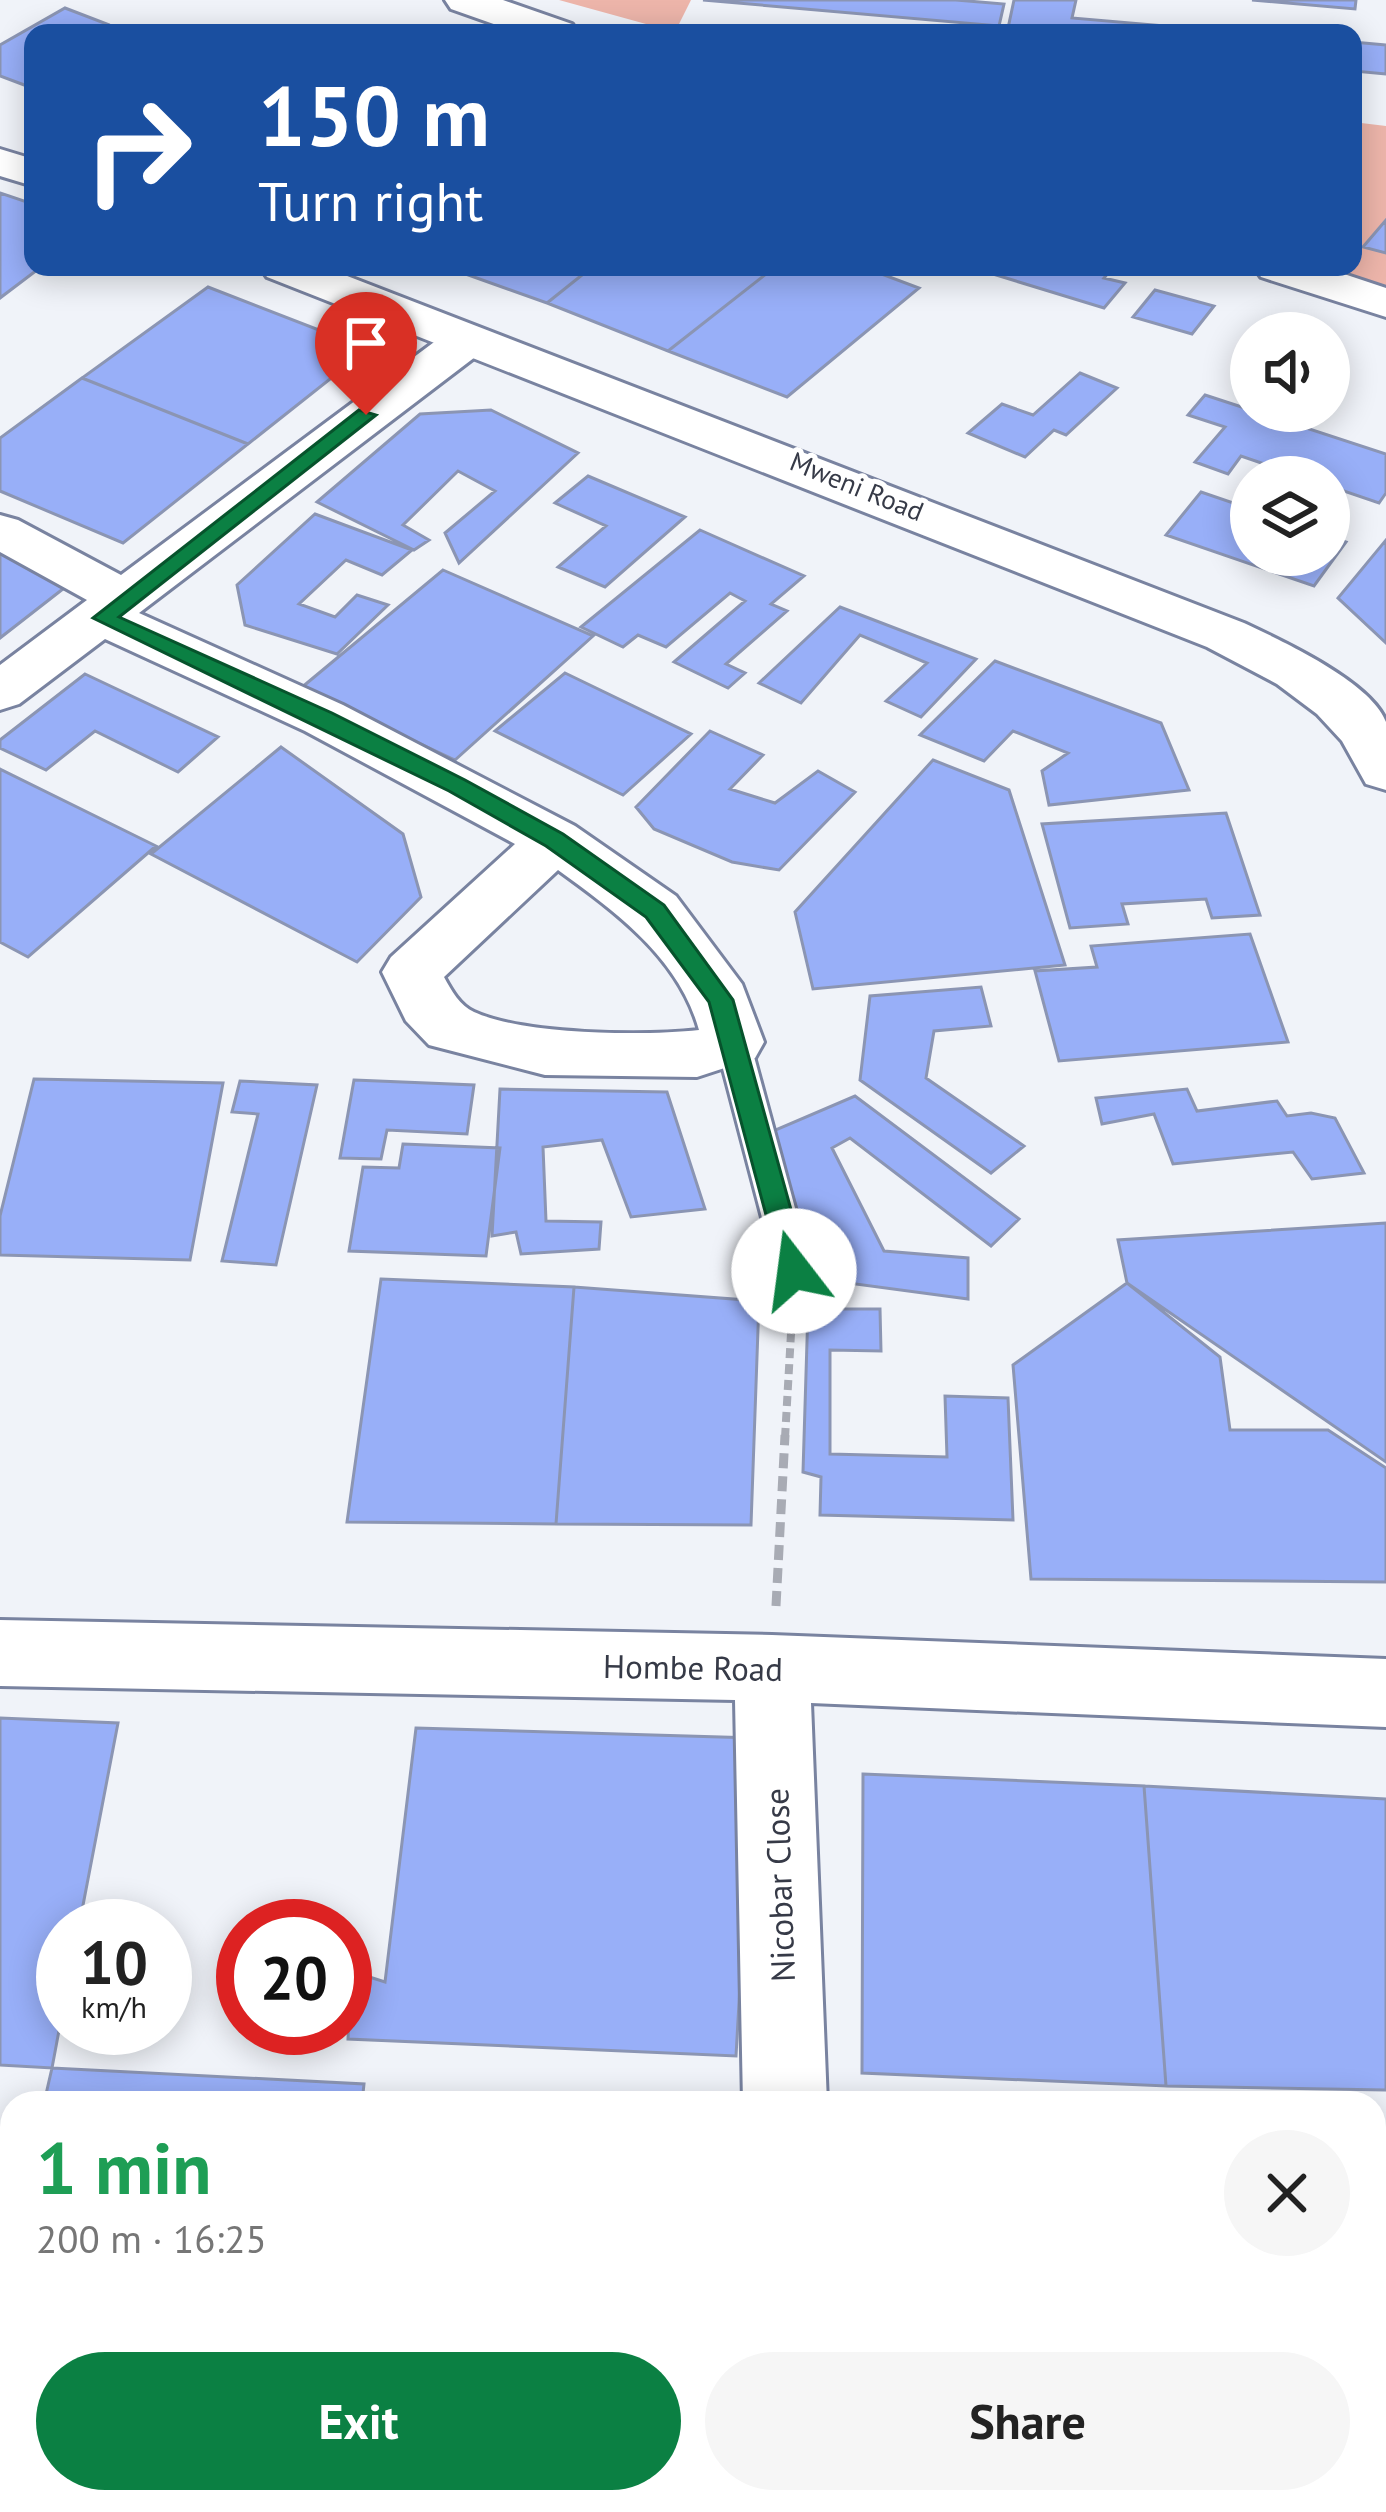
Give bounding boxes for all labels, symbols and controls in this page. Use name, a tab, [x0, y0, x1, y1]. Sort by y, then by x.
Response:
text: 150 m	[258, 60, 490, 169]
icon: right	[60, 72, 216, 228]
text: Turn right	[258, 166, 483, 236]
pin	[315, 292, 417, 415]
icon: arrive	[333, 310, 399, 376]
map controls	[1230, 312, 1350, 576]
button: sound	[1230, 312, 1350, 432]
street label: Mweni Road	[785, 444, 929, 528]
button: layers	[1230, 456, 1350, 576]
position arrow	[731, 1208, 857, 1334]
street label: Hombe Road	[603, 1644, 783, 1690]
street label: Nicobar Close	[754, 1787, 804, 1983]
speed limit sign: 20	[216, 1899, 372, 2055]
text: 10	[80, 1923, 148, 2001]
text: km/h	[81, 1987, 147, 2026]
text: 1 min	[36, 2121, 212, 2214]
button: close	[1224, 2130, 1350, 2256]
text: 200 m · 16:25	[36, 2213, 267, 2264]
button: Exit	[36, 2352, 681, 2490]
button: Share	[705, 2352, 1350, 2490]

